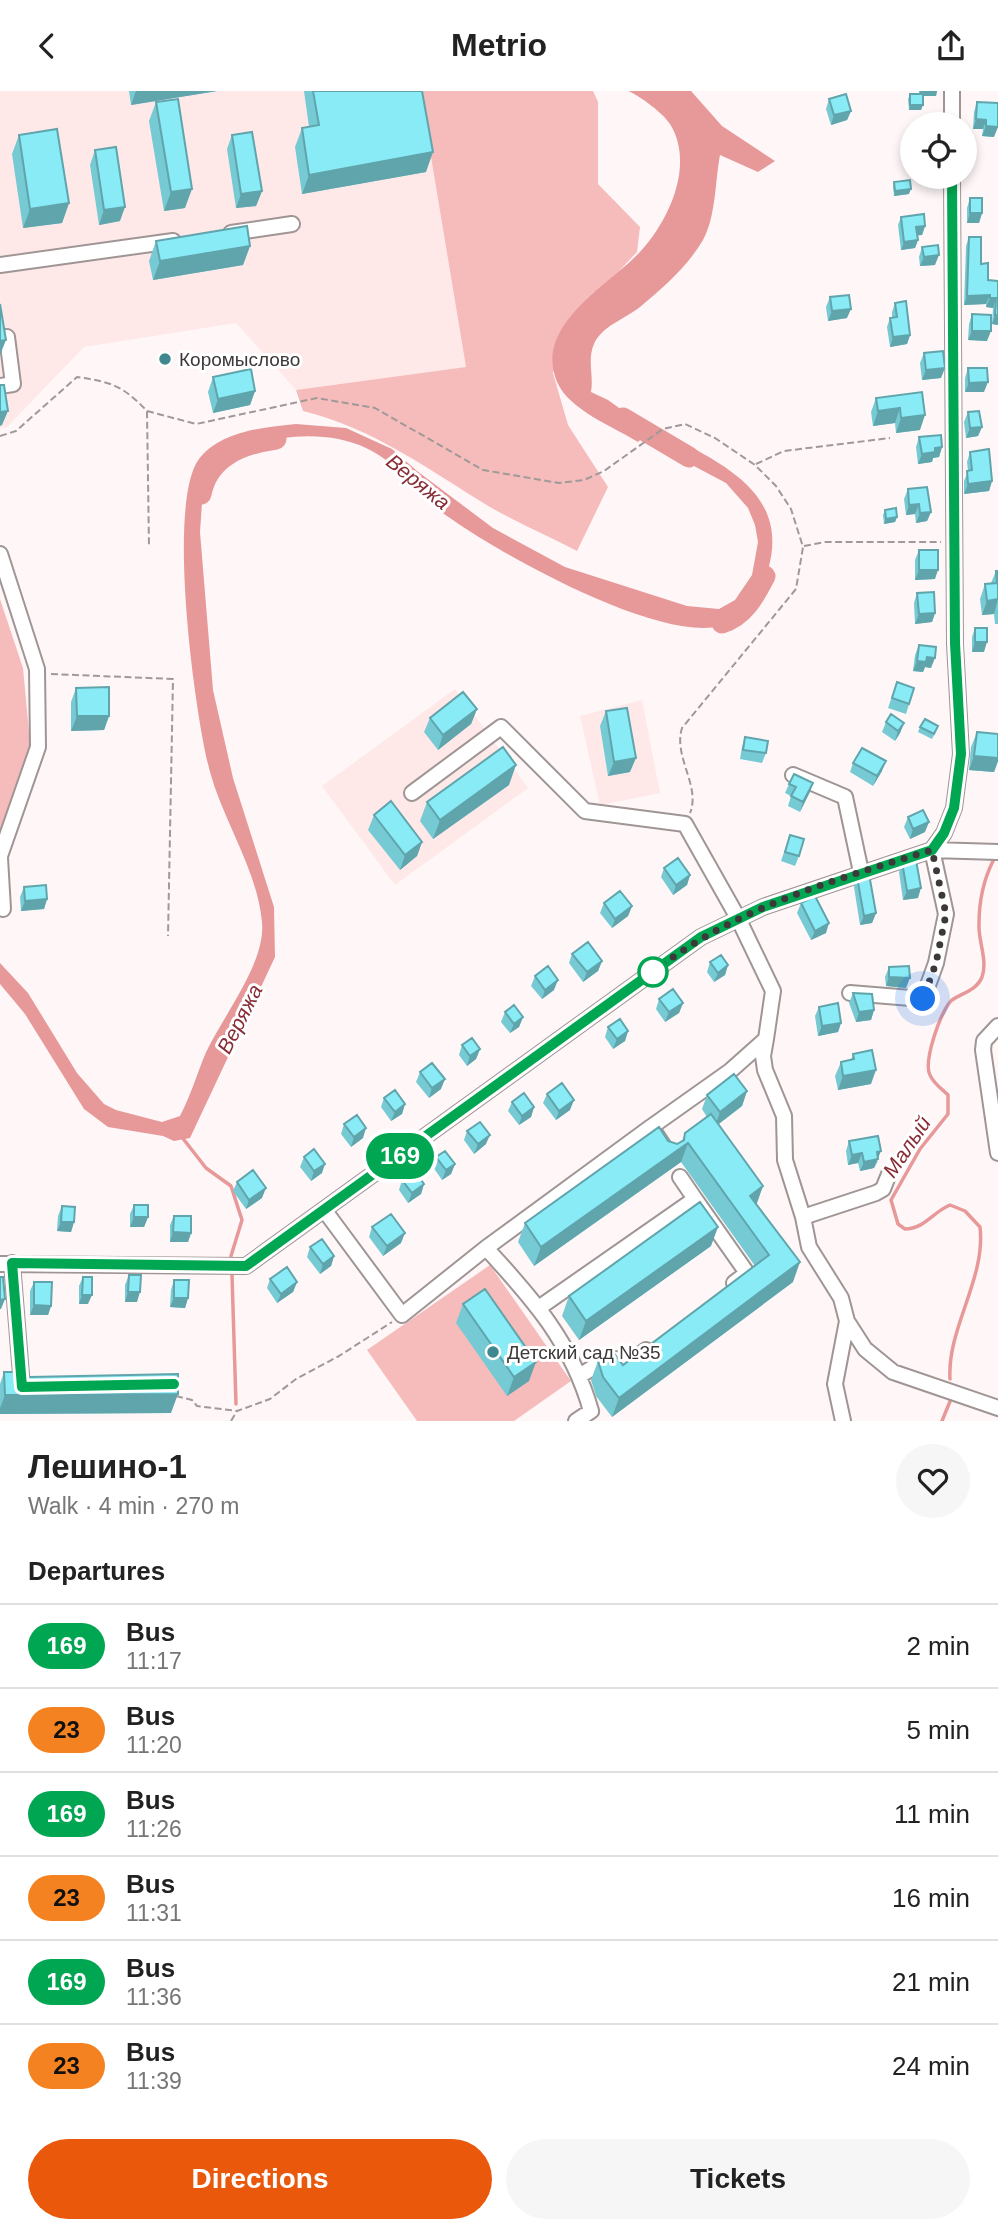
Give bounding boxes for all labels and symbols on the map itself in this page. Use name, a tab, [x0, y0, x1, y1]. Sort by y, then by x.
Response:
place label: Коромыслово	[179, 349, 300, 370]
marker: Коромыслово	[157, 351, 173, 367]
water label: Веряжа	[382, 449, 454, 514]
unlabelled marker	[638, 957, 668, 987]
water label: Веряжа	[212, 980, 267, 1057]
your location	[905, 981, 940, 1016]
water label: Малый	[878, 1112, 935, 1181]
line badge: 169	[360, 1133, 440, 1179]
place label: Детский сад №35	[507, 1342, 661, 1363]
marker: Детский сад №35	[485, 1344, 501, 1360]

